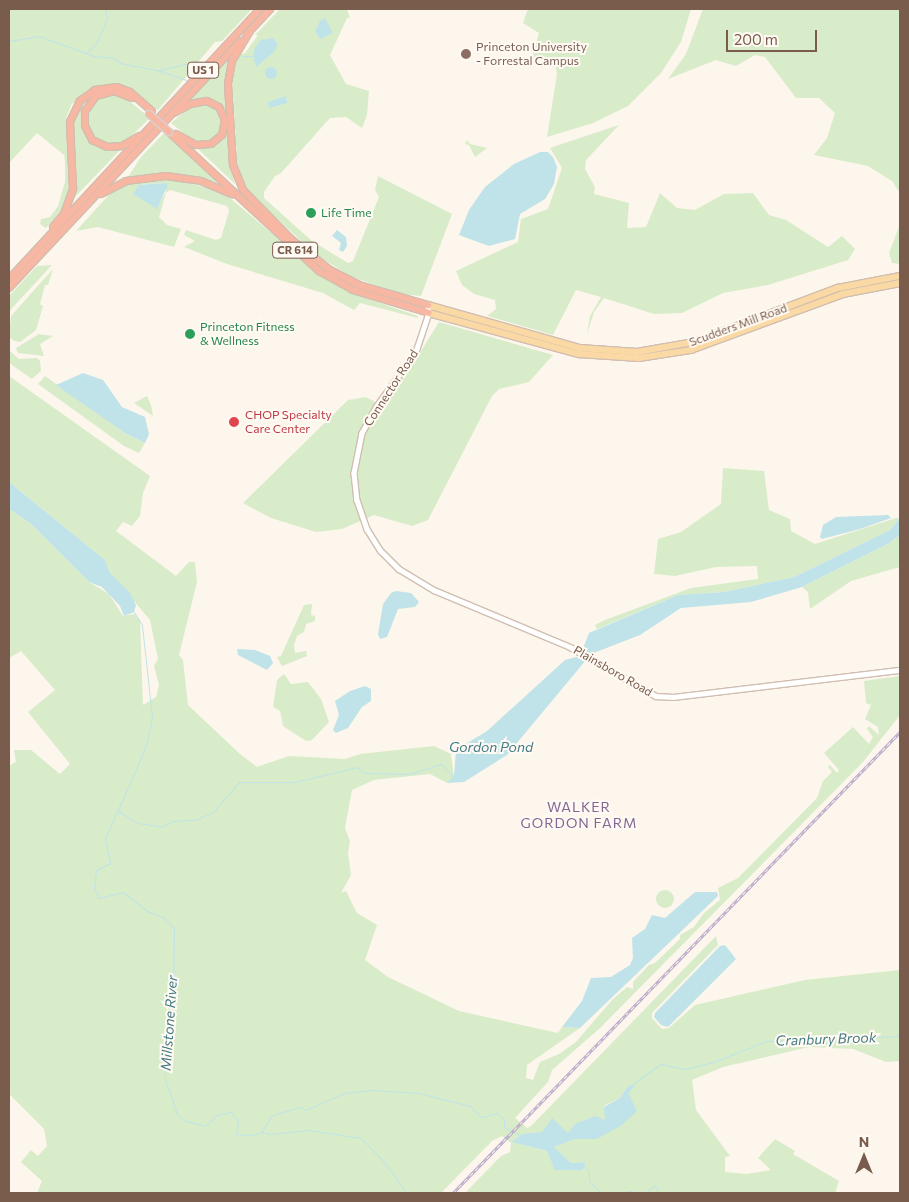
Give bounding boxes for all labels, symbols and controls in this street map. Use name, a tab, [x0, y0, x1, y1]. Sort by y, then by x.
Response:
scale bar	[729, 20, 820, 52]
text: 200 m	[734, 30, 778, 48]
place label: Princeton University - Forrestal Campus	[476, 40, 587, 68]
marker: Princeton University - Forrestal Campus	[460, 48, 472, 60]
road number: US 1	[187, 62, 219, 78]
place label: Life Time	[321, 206, 372, 220]
marker: Life Time	[305, 207, 317, 219]
road number: CR 614	[271, 242, 319, 258]
street label: Scudders Mill Road	[687, 301, 789, 349]
place label: Princeton Fitness & Wellness	[200, 320, 295, 348]
marker: Princeton Fitness & Wellness	[184, 328, 196, 340]
street label: Connector Road	[361, 347, 421, 429]
place label: CHOP Specialty Care Center	[245, 408, 332, 436]
marker: CHOP Specialty Care Center	[227, 415, 241, 429]
street label: Plainsboro Road	[571, 643, 655, 699]
water label: Gordon Pond	[449, 739, 533, 755]
district label: WALKER GORDON FARM	[519, 799, 639, 832]
water label: Millstone River	[157, 975, 181, 1071]
water label: Cranbury Brook	[775, 1029, 877, 1049]
north arrow	[839, 1132, 889, 1182]
text: N	[859, 1133, 869, 1150]

